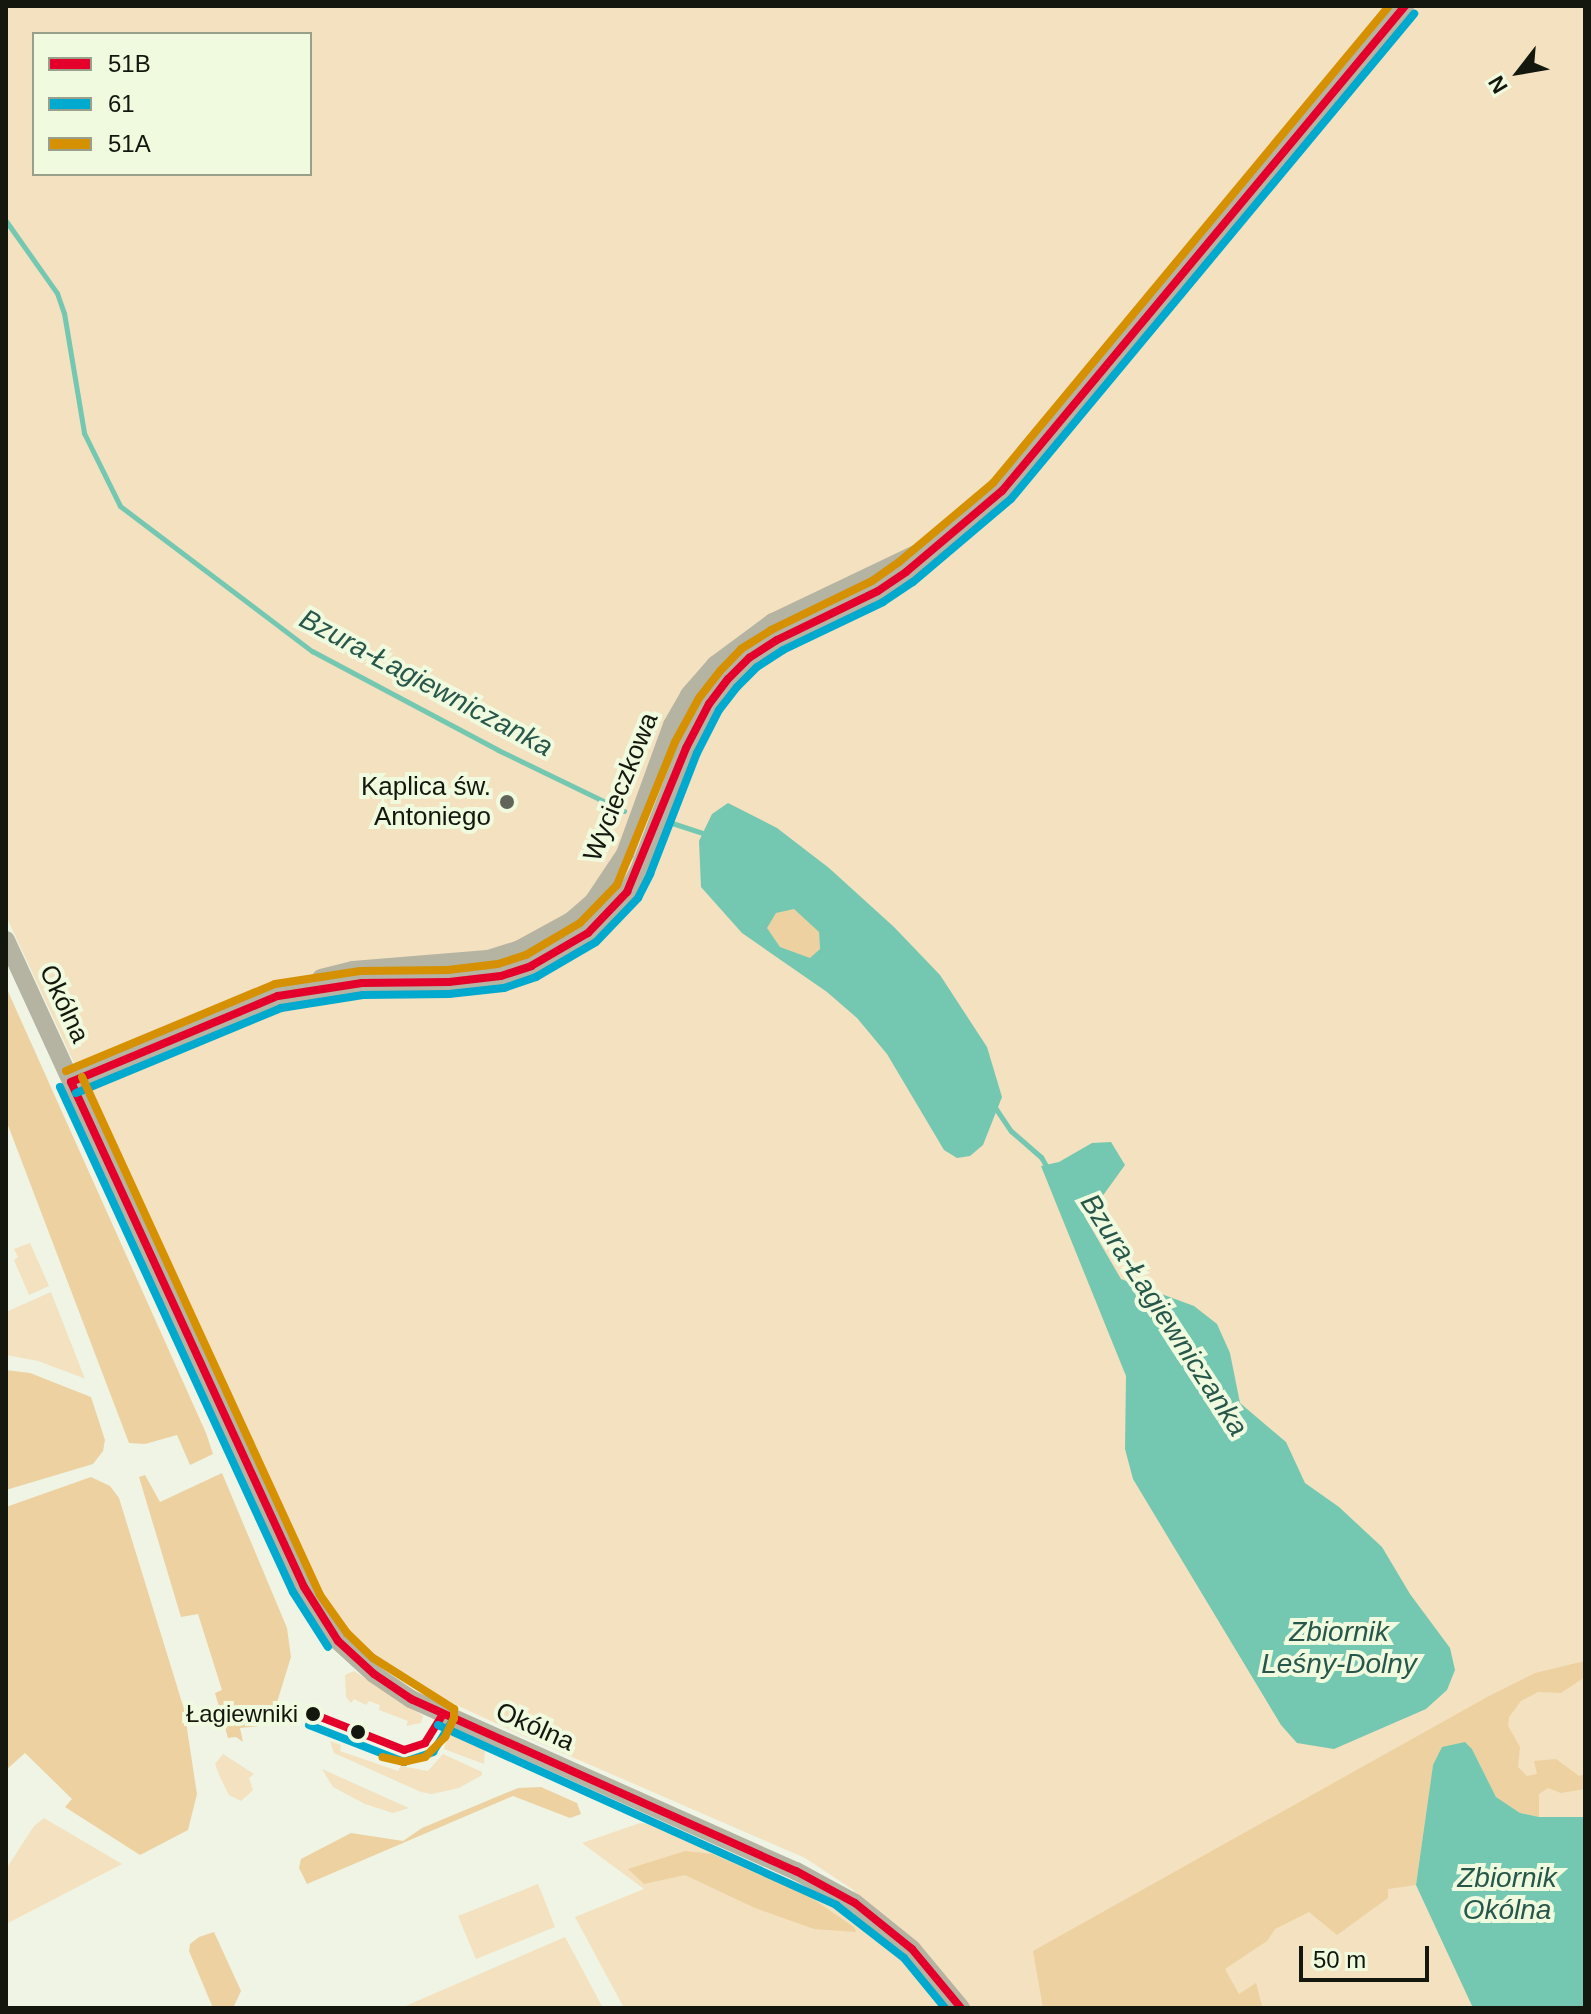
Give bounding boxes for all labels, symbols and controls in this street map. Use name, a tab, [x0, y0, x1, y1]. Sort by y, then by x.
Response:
legend	[32, 32, 312, 176]
north arrow	[1479, 32, 1559, 112]
text: 51B	[108, 50, 151, 77]
text: N	[1483, 71, 1513, 98]
text: 61	[108, 90, 135, 117]
text: 51A	[108, 130, 151, 157]
water label: Bzura-Łagiewniczanka	[294, 602, 558, 764]
street label: Wycieczkowa	[577, 708, 665, 866]
place label: Kaplica św. Antoniego	[361, 771, 491, 832]
marker: Kaplica św. Antoniego	[498, 793, 516, 811]
street label: Okólna	[32, 960, 96, 1048]
water label: Bzura-Łagiewniczanka	[1073, 1188, 1255, 1442]
water label: Zbiornik Leśny-Dolny	[1261, 1615, 1417, 1681]
street label: Okólna	[491, 1696, 579, 1758]
place label: Łagiewniki	[186, 1700, 298, 1728]
marker: Łagiewniki	[305, 1706, 321, 1722]
unlabelled marker	[350, 1724, 366, 1740]
water label: Zbiornik Okólna	[1457, 1861, 1557, 1927]
scale bar	[1303, 1930, 1433, 1980]
text: 50 m	[1313, 1946, 1366, 1973]

